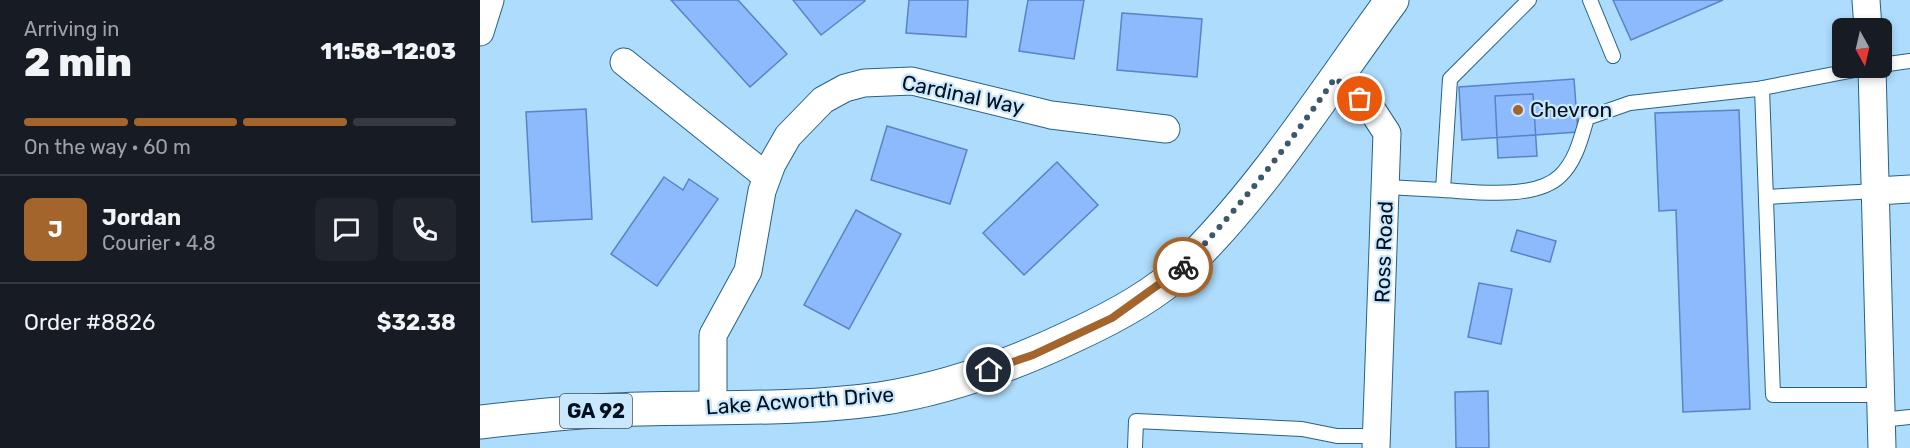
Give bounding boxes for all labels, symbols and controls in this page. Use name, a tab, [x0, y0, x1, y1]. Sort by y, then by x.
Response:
text: Arriving in	[24, 17, 119, 41]
north arrow	[1832, 18, 1892, 78]
map controls	[1832, 18, 1892, 78]
text: 11:58–12:03	[321, 38, 456, 65]
text: 2 min	[24, 40, 132, 86]
street label: Cardinal Way	[900, 69, 1027, 120]
pin	[1334, 73, 1385, 124]
icon: bag	[1343, 82, 1376, 115]
place label: Chevron	[1530, 97, 1612, 122]
marker: Chevron	[1511, 103, 1525, 117]
text: On the way · 60 m	[24, 135, 191, 159]
button: chat	[315, 198, 378, 261]
button: phone	[393, 198, 456, 261]
street label: Ross Road	[1369, 201, 1398, 303]
text: Jordan	[102, 204, 181, 231]
text: J	[48, 216, 63, 243]
text: Courier · 4.8	[102, 231, 216, 255]
courier	[1153, 237, 1213, 297]
icon: bike	[1167, 251, 1200, 284]
text: Order #8826	[24, 309, 155, 336]
text: $32.38	[377, 309, 456, 336]
pin	[963, 344, 1014, 395]
icon: home	[972, 353, 1005, 386]
street label: Lake Acworth Drive	[705, 381, 895, 420]
road number: GA 92	[560, 394, 632, 428]

